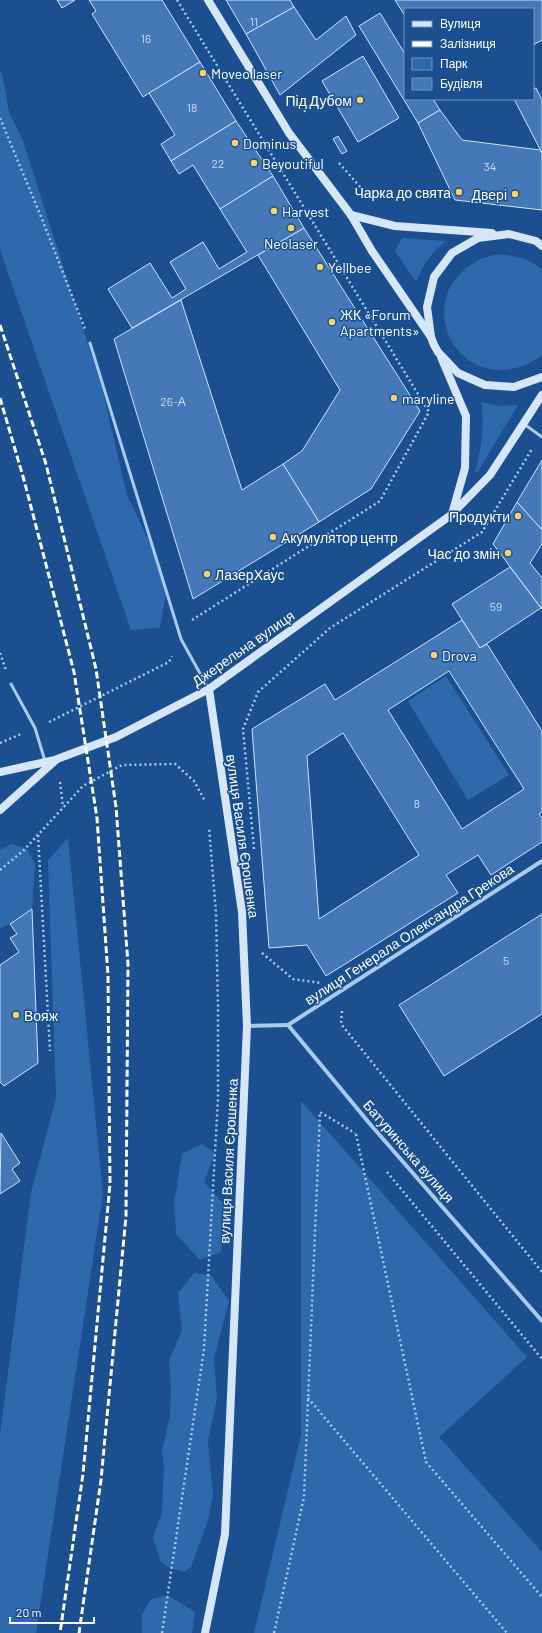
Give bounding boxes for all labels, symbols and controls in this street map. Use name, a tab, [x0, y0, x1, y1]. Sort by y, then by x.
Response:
legend	[404, 8, 534, 100]
house number: 11	[250, 14, 258, 28]
text: Вулиця	[440, 16, 481, 31]
house number: 16	[141, 31, 151, 45]
text: Залізниця	[440, 36, 496, 51]
text: Парк	[440, 56, 468, 71]
place label: Moveo laser	[211, 65, 282, 82]
marker: Moveo laser	[198, 68, 208, 78]
text: Будівля	[440, 76, 482, 91]
place label: Під Дубом	[285, 92, 352, 109]
marker: Під Дубом	[355, 95, 365, 105]
house number: 18	[187, 100, 197, 114]
place label: Dominus	[243, 135, 296, 152]
marker: Dominus	[230, 138, 240, 148]
place label: Beyoutiful	[262, 155, 324, 172]
house number: 22	[212, 156, 224, 170]
marker: Beyoutiful	[249, 158, 259, 168]
house number: 34	[484, 159, 496, 173]
place label: Чарка до свята	[354, 184, 451, 201]
place label: Двері	[472, 186, 507, 203]
marker: Чарка до свята	[454, 187, 464, 197]
marker: Двері	[510, 189, 520, 199]
place label: Harvest	[282, 203, 329, 220]
marker: Harvest	[269, 206, 279, 216]
marker: Neolaser	[286, 223, 296, 233]
place label: Neolaser	[264, 235, 318, 252]
place label: Yellbee	[328, 259, 371, 276]
marker: Yellbee	[315, 262, 325, 272]
place label: ЖК «Forum Apartments»	[340, 306, 420, 339]
marker: ЖК «Forum Apartments»	[327, 317, 337, 327]
place label: maryline	[402, 390, 454, 407]
marker: maryline	[389, 393, 399, 403]
house number: 26-А	[160, 394, 186, 408]
place label: Продукти	[449, 508, 510, 525]
marker: Продукти	[513, 511, 523, 521]
place label: Акумулятор центр	[281, 529, 398, 546]
marker: Акумулятор центр	[268, 532, 278, 542]
place label: Час до змін	[427, 545, 500, 562]
marker: Час до змін	[503, 548, 513, 558]
place label: ЛазерХаус	[215, 566, 284, 583]
marker: ЛазерХаус	[202, 569, 212, 579]
house number: 59	[490, 599, 502, 613]
street label: Джерельна вулиця	[189, 606, 297, 690]
place label: Drova	[442, 647, 477, 664]
marker: Drova	[429, 650, 439, 660]
street label: вулиця Василя Єрошенка	[223, 753, 263, 919]
house number: 8	[414, 796, 420, 810]
street label: вулиця Генерала Олександра Грекова	[301, 860, 517, 1008]
house number: 5	[503, 953, 509, 967]
place label: Вояж	[24, 1007, 59, 1024]
marker: Вояж	[11, 1010, 21, 1020]
street label: вулиця Василя Єрошенка	[215, 1078, 241, 1244]
street label: Батуринська вулиця	[360, 1096, 458, 1206]
scale bar	[10, 1599, 94, 1625]
text: 20 m	[16, 1605, 42, 1619]

